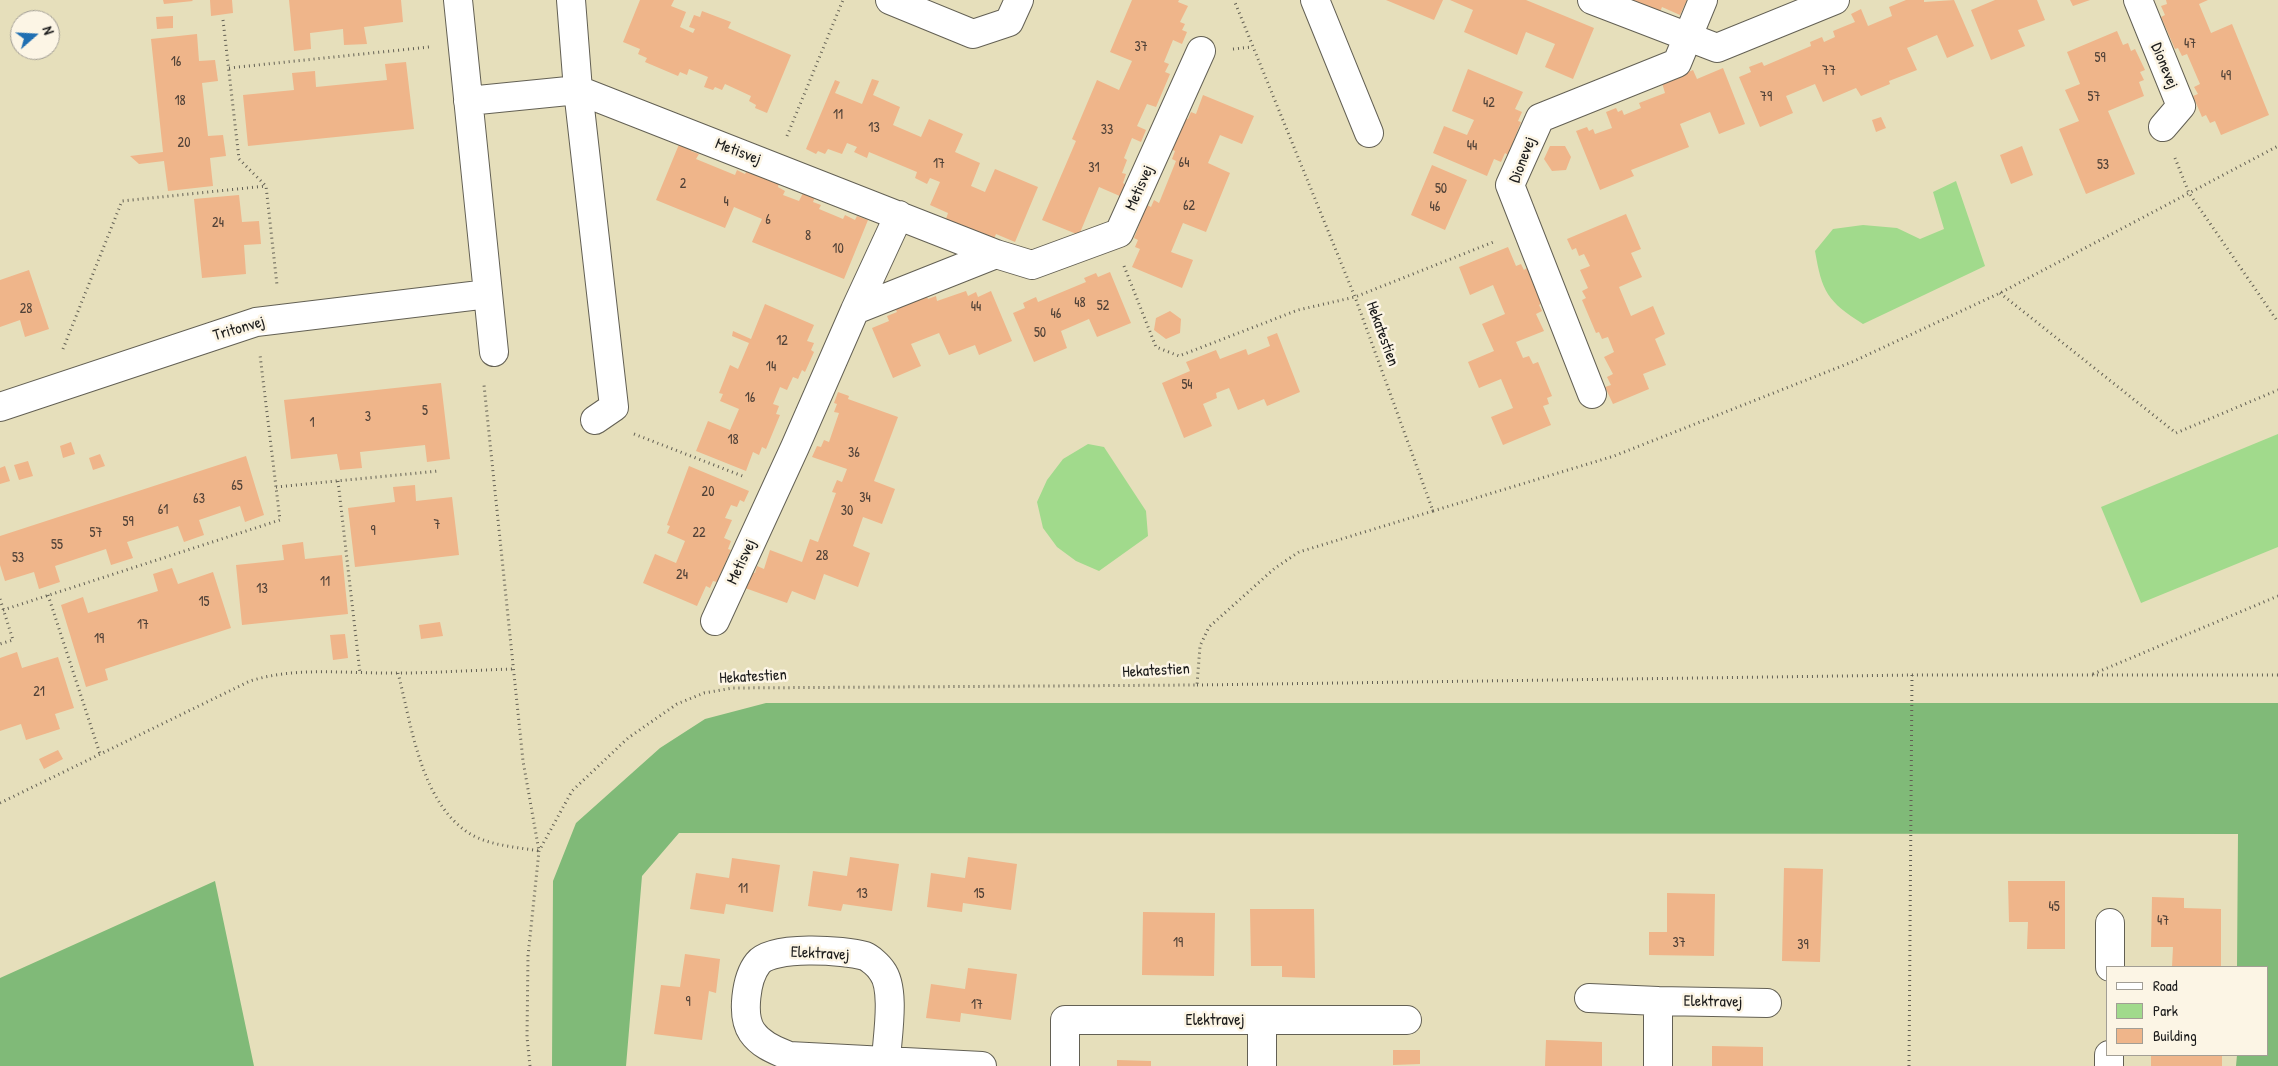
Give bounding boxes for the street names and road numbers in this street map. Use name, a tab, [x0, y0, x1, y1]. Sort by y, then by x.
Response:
street label: Dionevej	[2146, 40, 2182, 92]
street label: Metisvej	[712, 134, 764, 170]
street label: Dionevej	[1505, 134, 1541, 186]
street label: Metisvej	[1122, 162, 1158, 214]
street label: Hekatestien	[1361, 299, 1403, 369]
street label: Tritonvej	[211, 312, 267, 346]
street label: Metisvej	[723, 536, 761, 588]
street label: Hekatestien	[1122, 660, 1190, 682]
street label: Hekatestien	[719, 666, 787, 688]
street label: Elektravej	[790, 943, 850, 965]
street label: Elektravej	[1683, 992, 1743, 1012]
street label: Elektravej	[1186, 1011, 1244, 1031]

